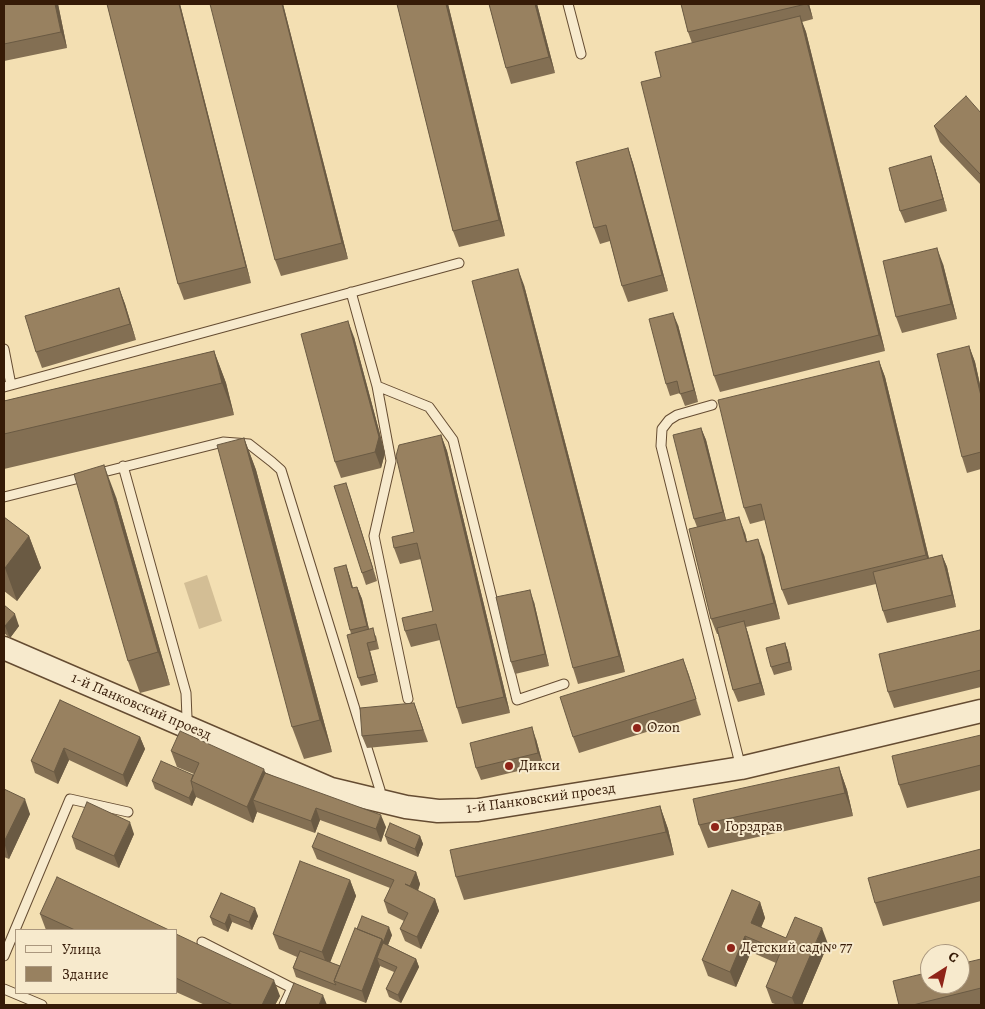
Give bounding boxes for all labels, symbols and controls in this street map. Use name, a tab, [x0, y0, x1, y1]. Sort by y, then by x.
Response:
street label: 1-й Панковский проезд	[68, 669, 214, 745]
place label: Ozon	[647, 719, 680, 737]
marker: Ozon	[631, 722, 643, 734]
place label: Дикси	[519, 757, 560, 775]
marker: Дикси	[503, 760, 515, 772]
street label: 1-й Панковский проезд	[465, 780, 617, 818]
place label: Горздрав	[725, 818, 783, 836]
marker: Горздрав	[709, 821, 721, 833]
legend	[15, 929, 178, 994]
text: Улица	[62, 939, 101, 959]
place label: Детский сад № 77	[741, 939, 852, 957]
marker: Детский сад № 77	[725, 942, 737, 954]
north arrow	[920, 944, 970, 994]
text: С	[944, 947, 962, 967]
text: Здание	[62, 964, 109, 984]

